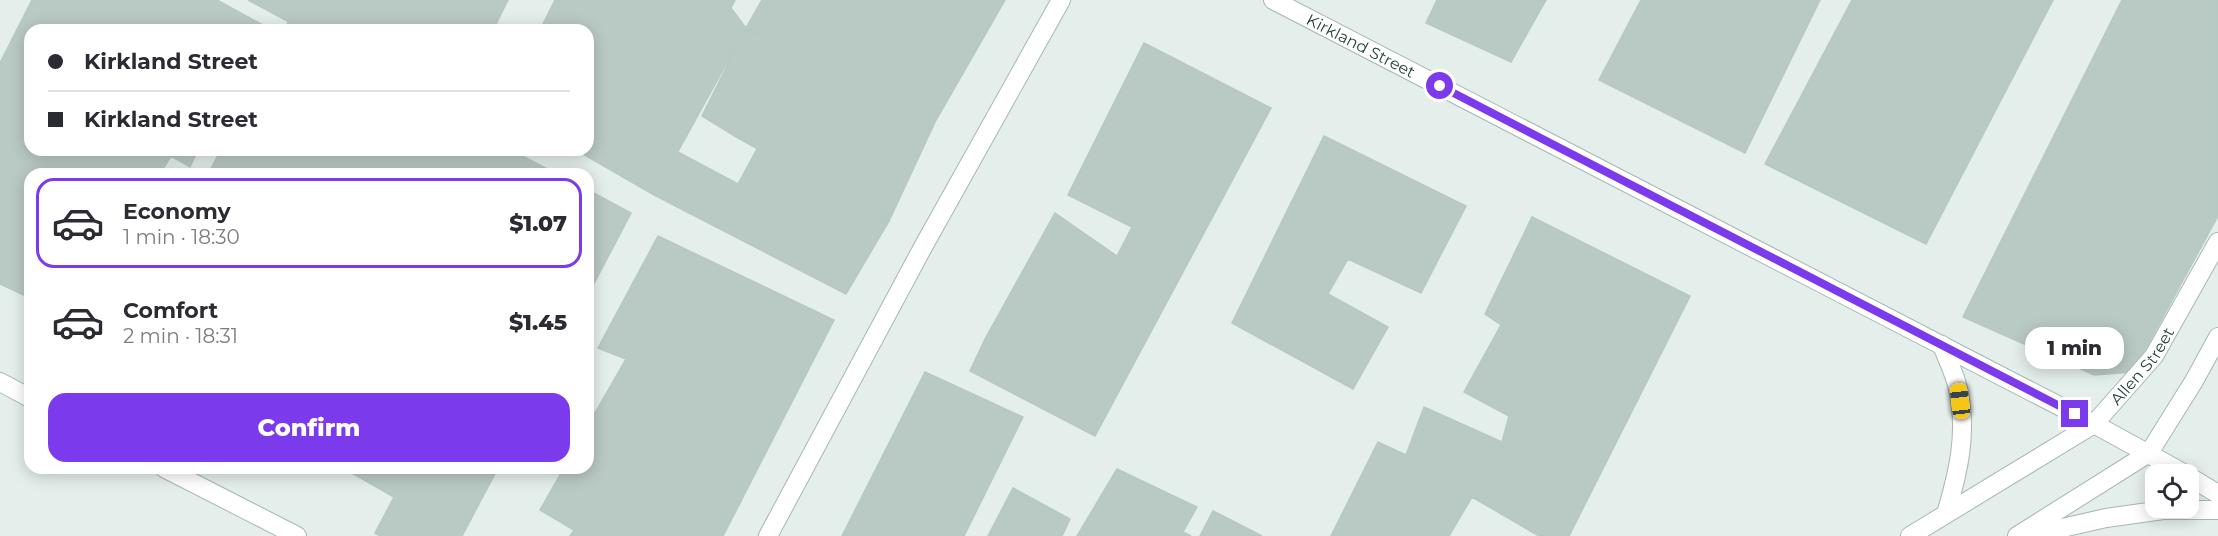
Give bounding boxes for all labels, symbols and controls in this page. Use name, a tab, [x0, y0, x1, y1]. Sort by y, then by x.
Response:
street label: Kirkland Street	[1303, 10, 1419, 82]
text: Kirkland Street	[84, 48, 258, 75]
route start	[1426, 72, 1453, 99]
text: Kirkland Street	[84, 106, 258, 133]
icon: car	[51, 196, 105, 250]
text: Economy	[123, 198, 231, 225]
text: $1.07	[509, 210, 567, 237]
text: 1 min · 18:30	[123, 225, 240, 249]
icon: car	[51, 295, 105, 349]
text: Comfort	[123, 297, 218, 324]
text: $1.45	[509, 309, 567, 336]
text: 2 min · 18:31	[123, 324, 238, 348]
street label: Allen Street	[2106, 324, 2178, 409]
callout: 1 min	[2026, 327, 2124, 369]
text: 1 min	[2047, 336, 2102, 360]
car	[1949, 382, 1971, 420]
button: Confirm	[48, 393, 570, 462]
route end	[2061, 400, 2088, 427]
map controls	[2145, 464, 2199, 518]
button: locate	[2145, 464, 2199, 518]

